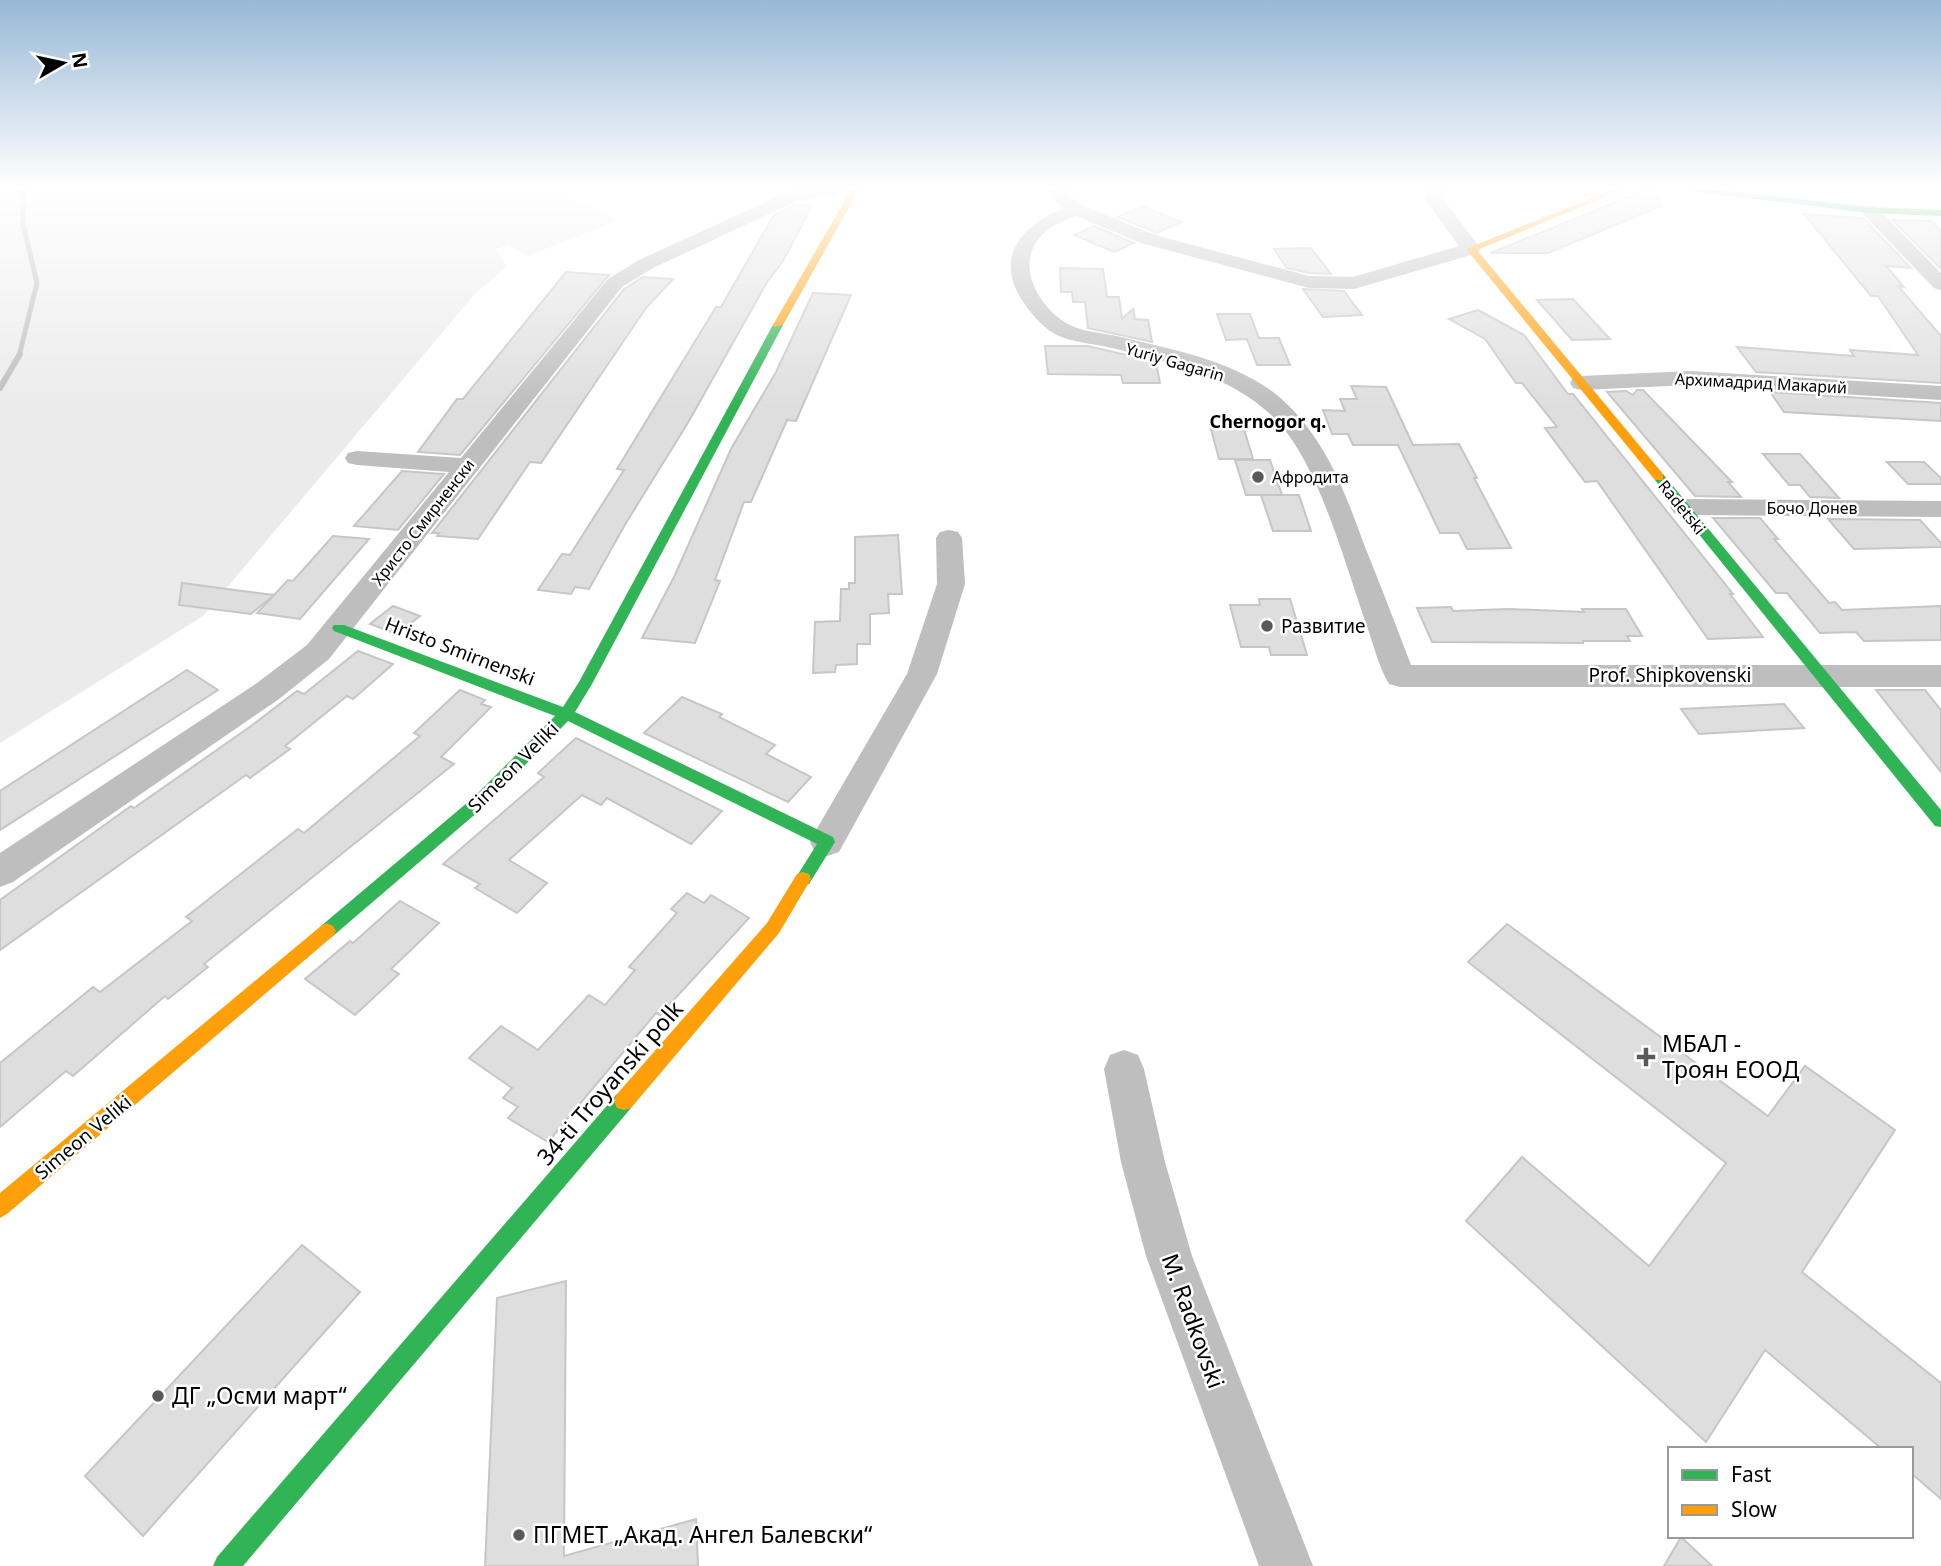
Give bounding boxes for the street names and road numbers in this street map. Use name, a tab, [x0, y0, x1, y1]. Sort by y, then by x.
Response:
street label: Yuriy Gagarin	[1123, 337, 1227, 387]
street label: Архимадрид Макарий	[1674, 368, 1848, 398]
street label: Христо Смирненски	[367, 454, 479, 590]
street label: Radetski	[1653, 475, 1711, 539]
street label: Бочо Донев	[1766, 497, 1858, 519]
street label: Hristo Smirnenski	[381, 610, 539, 692]
street label: Prof. Shipkovenski	[1589, 662, 1751, 688]
street label: Simeon Veliki	[462, 716, 564, 818]
street label: 34-ti Troyanski polk	[529, 993, 690, 1171]
street label: Simeon Veliki	[29, 1089, 137, 1185]
street label: M. Radkovski	[1155, 1249, 1233, 1392]

